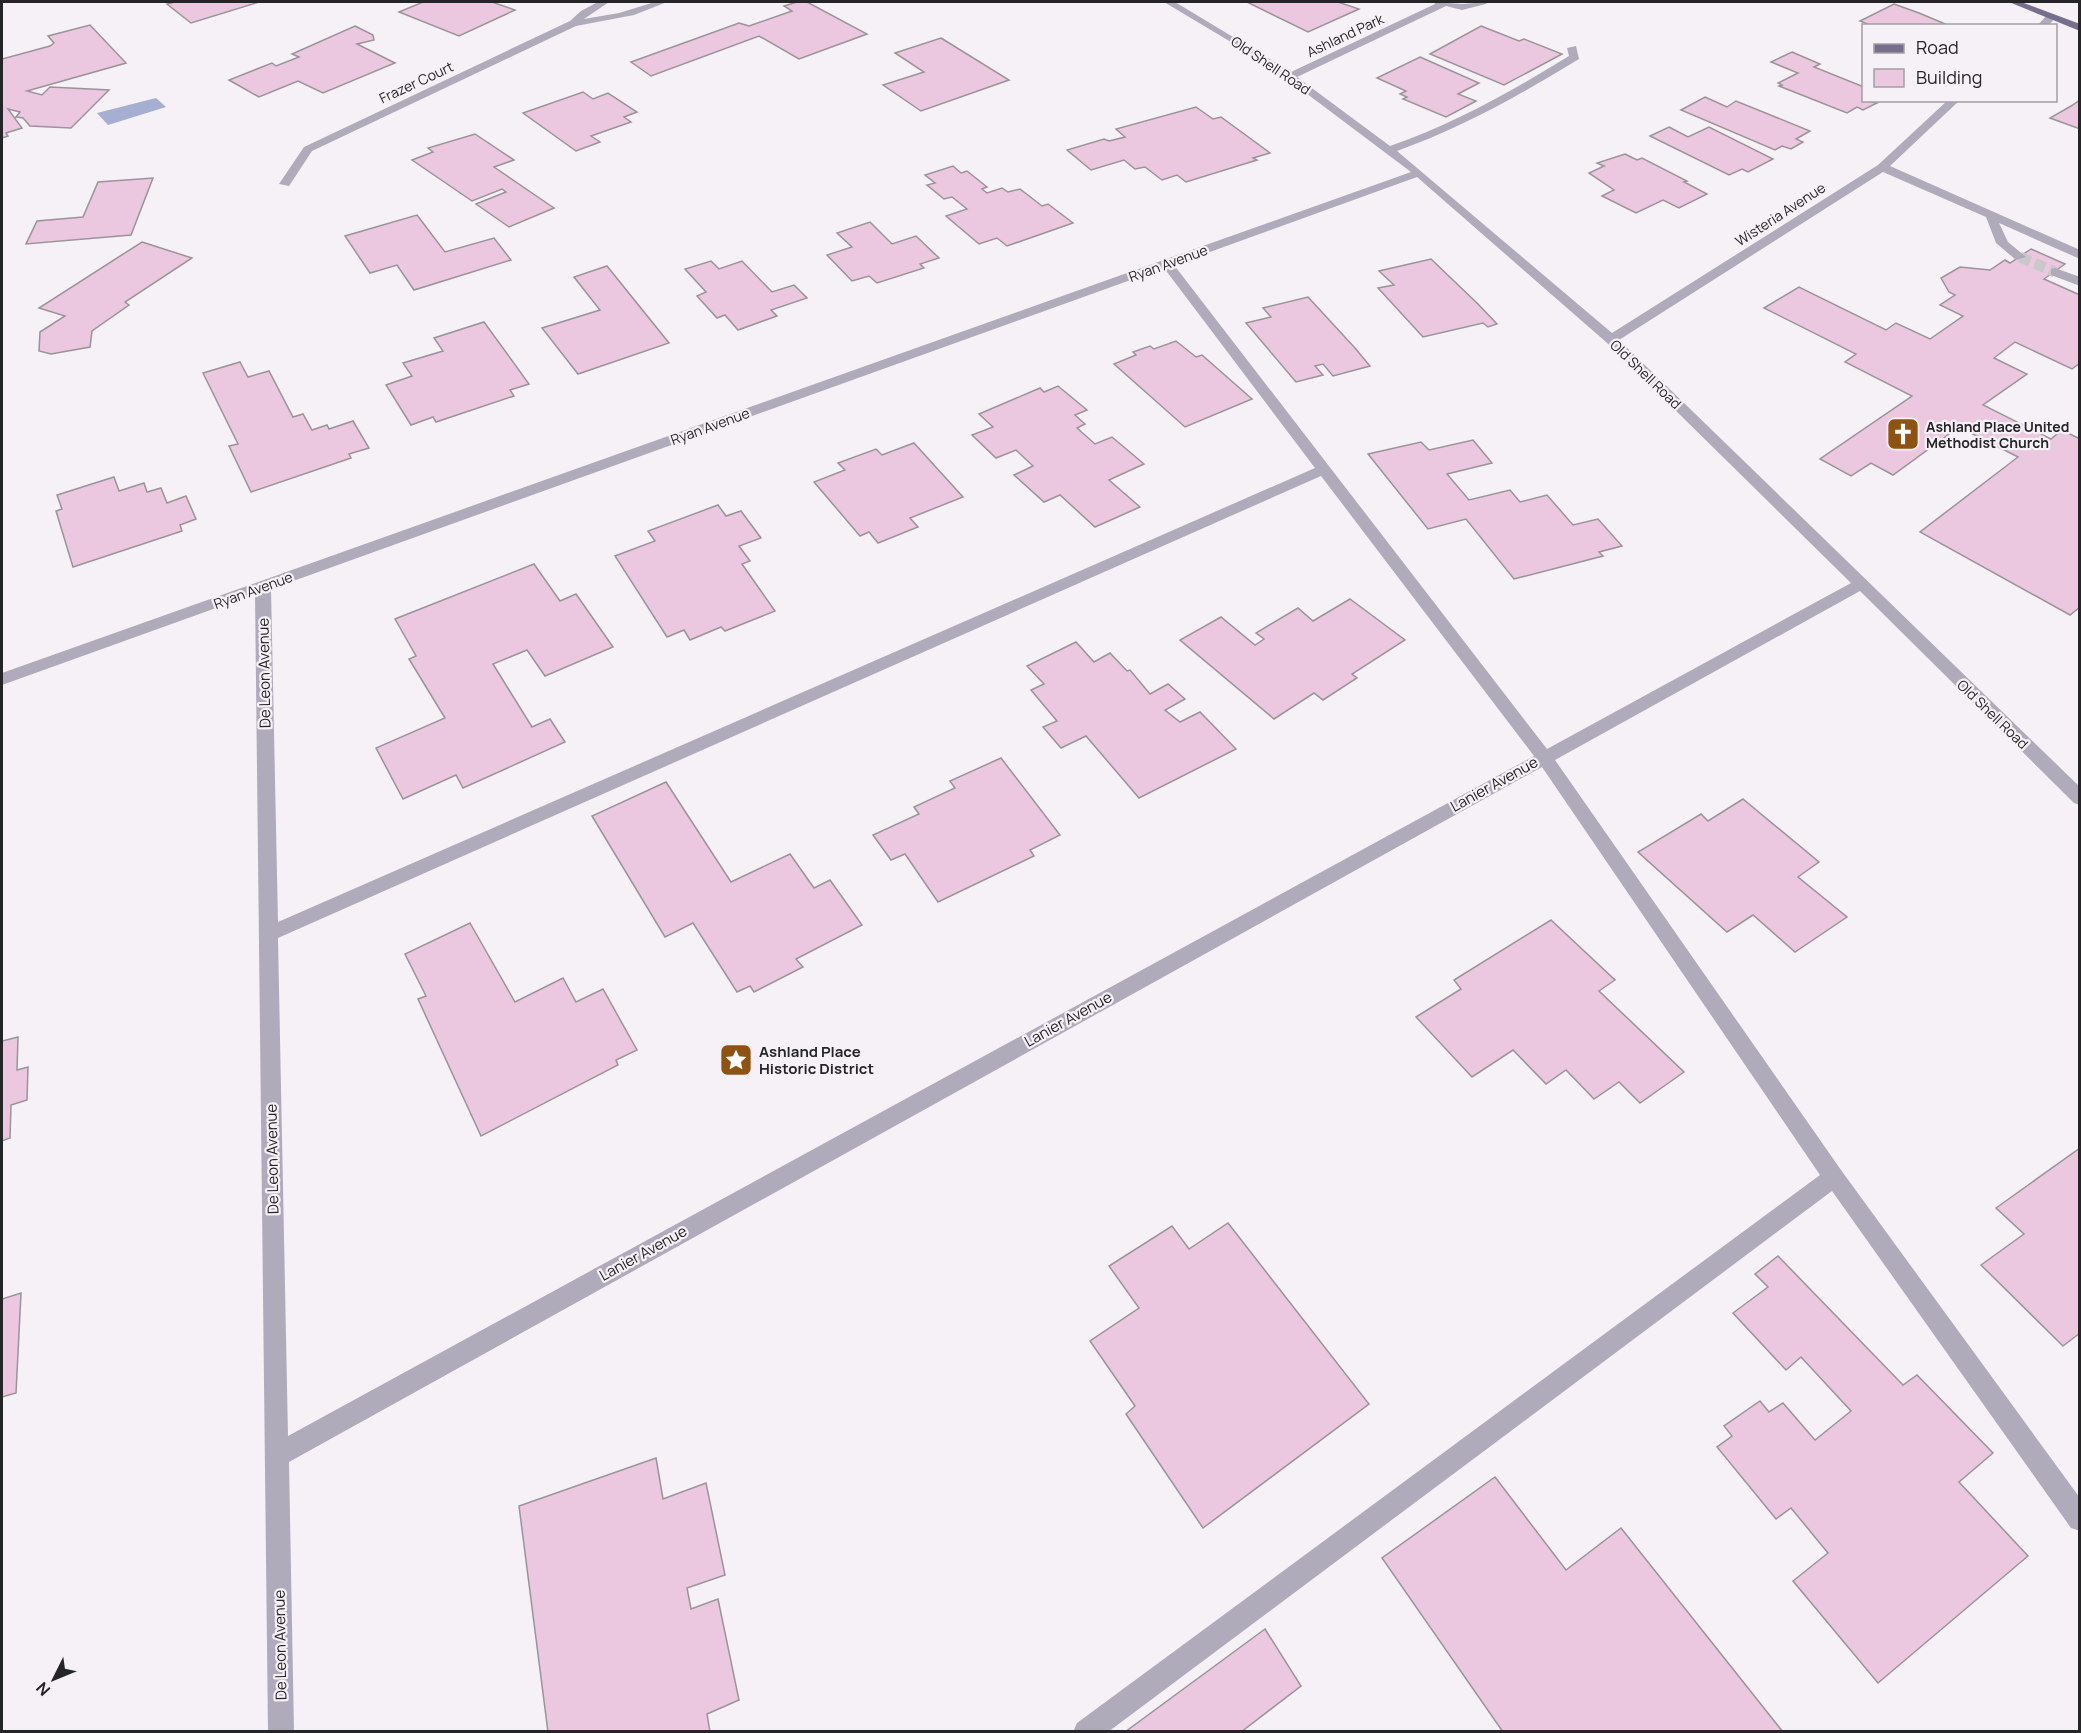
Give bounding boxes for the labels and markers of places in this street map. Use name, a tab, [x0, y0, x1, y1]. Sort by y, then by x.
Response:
church icon: Ashland Place United Methodist Church	[1885, 416, 1921, 452]
place label: Ashland Place United Methodist Church	[1926, 417, 2069, 452]
place label: Ashland Place Historic District	[759, 1041, 874, 1079]
place icon: Ashland Place Historic District	[718, 1042, 754, 1078]

